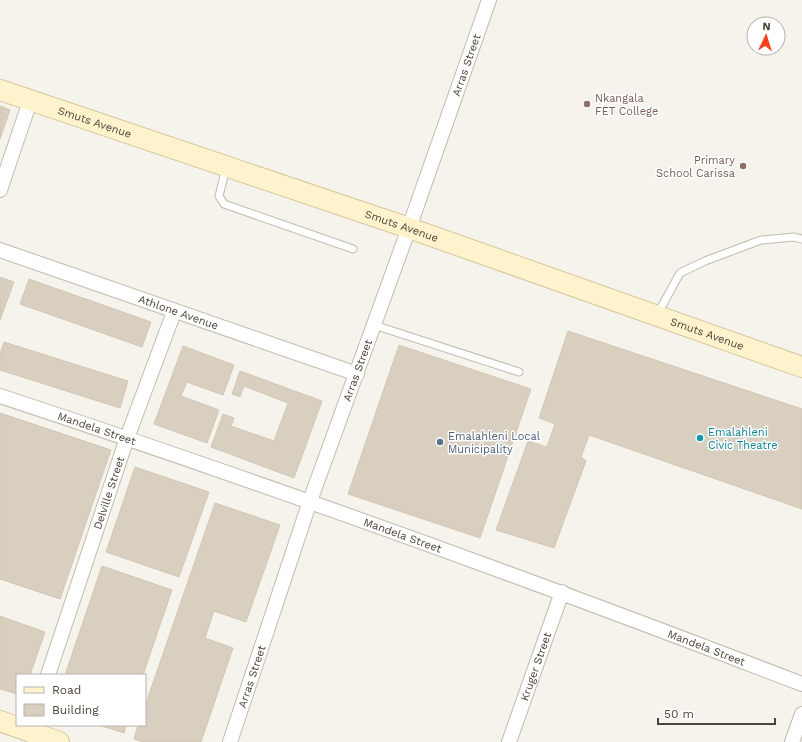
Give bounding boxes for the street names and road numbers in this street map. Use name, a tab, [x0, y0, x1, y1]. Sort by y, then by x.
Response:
street label: Arras Street	[449, 32, 483, 98]
street label: Smuts Avenue	[56, 104, 133, 140]
street label: Smuts Avenue	[363, 207, 440, 244]
street label: Athlone Avenue	[137, 292, 220, 332]
street label: Smuts Avenue	[669, 315, 746, 352]
street label: Arras Street	[340, 337, 375, 403]
street label: Mandela Street	[56, 409, 138, 448]
street label: Delville Street	[91, 454, 127, 531]
street label: Mandela Street	[362, 515, 444, 555]
street label: Mandela Street	[666, 627, 747, 668]
street label: Kruger Street	[518, 630, 554, 703]
street label: Arras Street	[235, 643, 268, 709]

